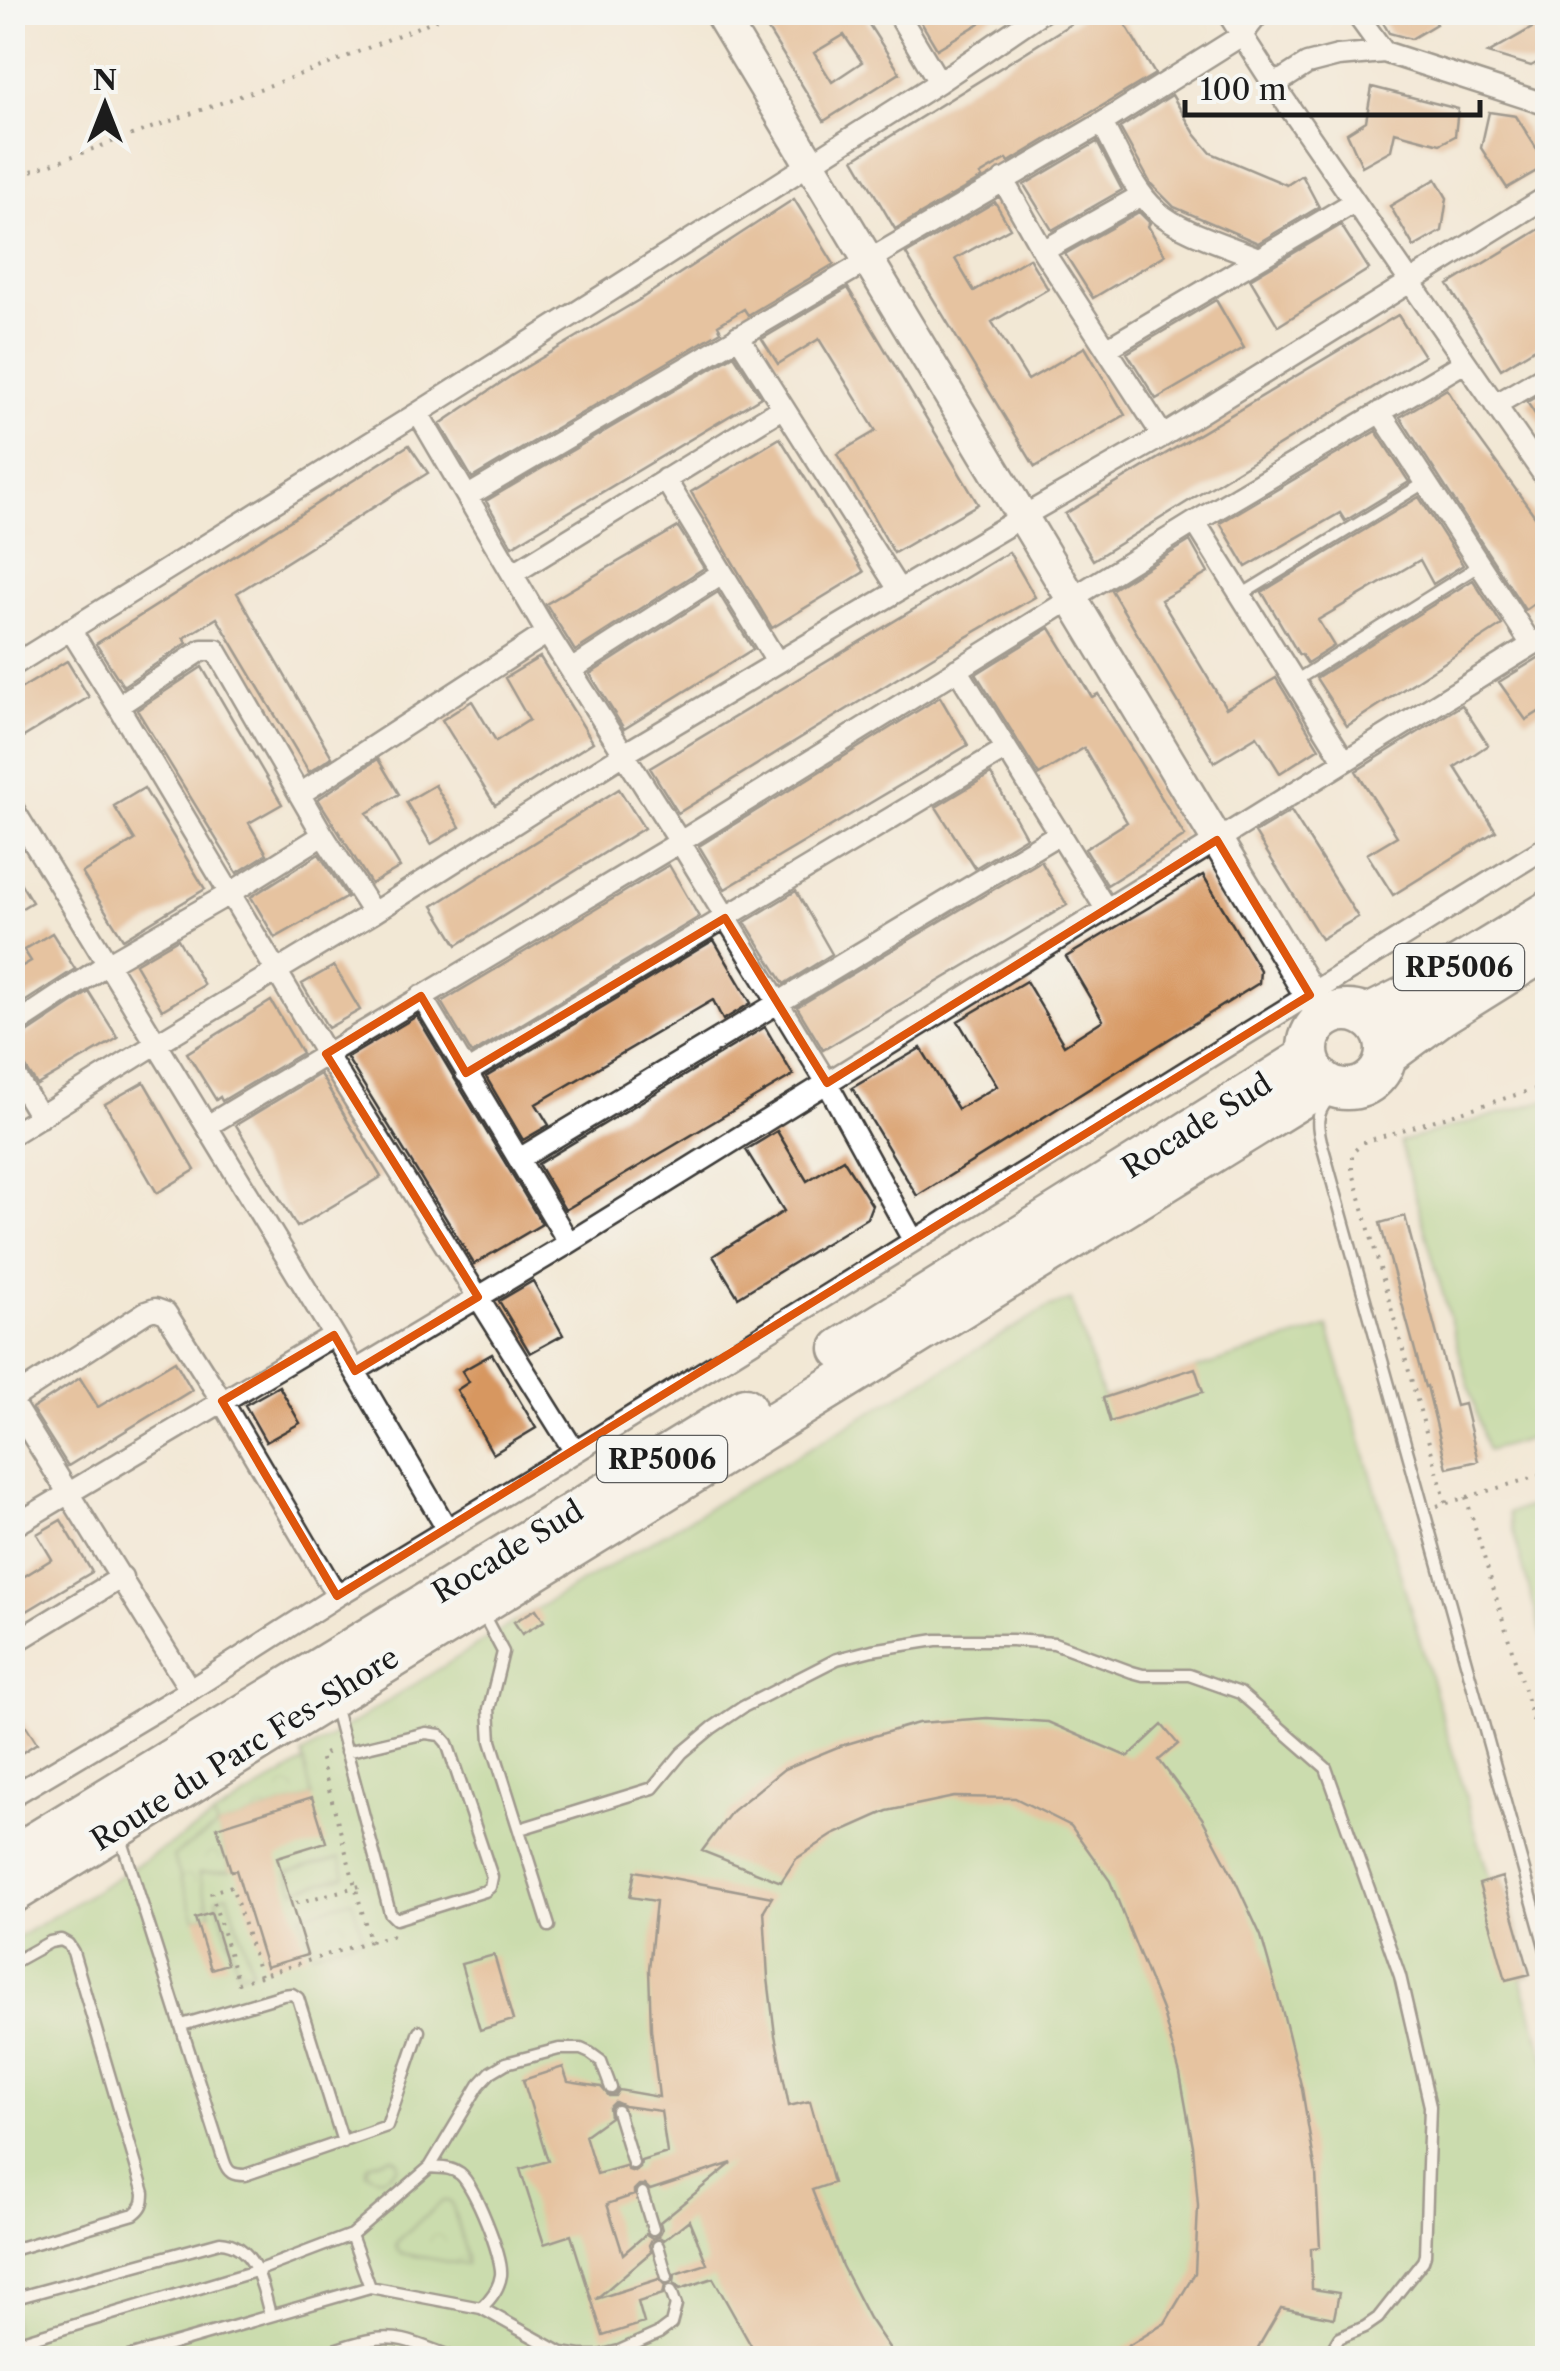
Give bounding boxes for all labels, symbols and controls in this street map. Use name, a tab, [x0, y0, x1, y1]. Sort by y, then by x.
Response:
north arrow	[55, 55, 155, 155]
scale bar	[1185, 55, 1480, 117]
text: N	[93, 63, 117, 97]
text: 100 m	[1200, 71, 1287, 108]
road number: RP5006	[1394, 944, 1524, 990]
street label: Rocade Sud	[1115, 1065, 1278, 1186]
road number: RP5006	[597, 1436, 727, 1482]
street label: Rocade Sud	[426, 1492, 590, 1611]
street label: Route du Parc Fes-Shore	[84, 1639, 405, 1859]

